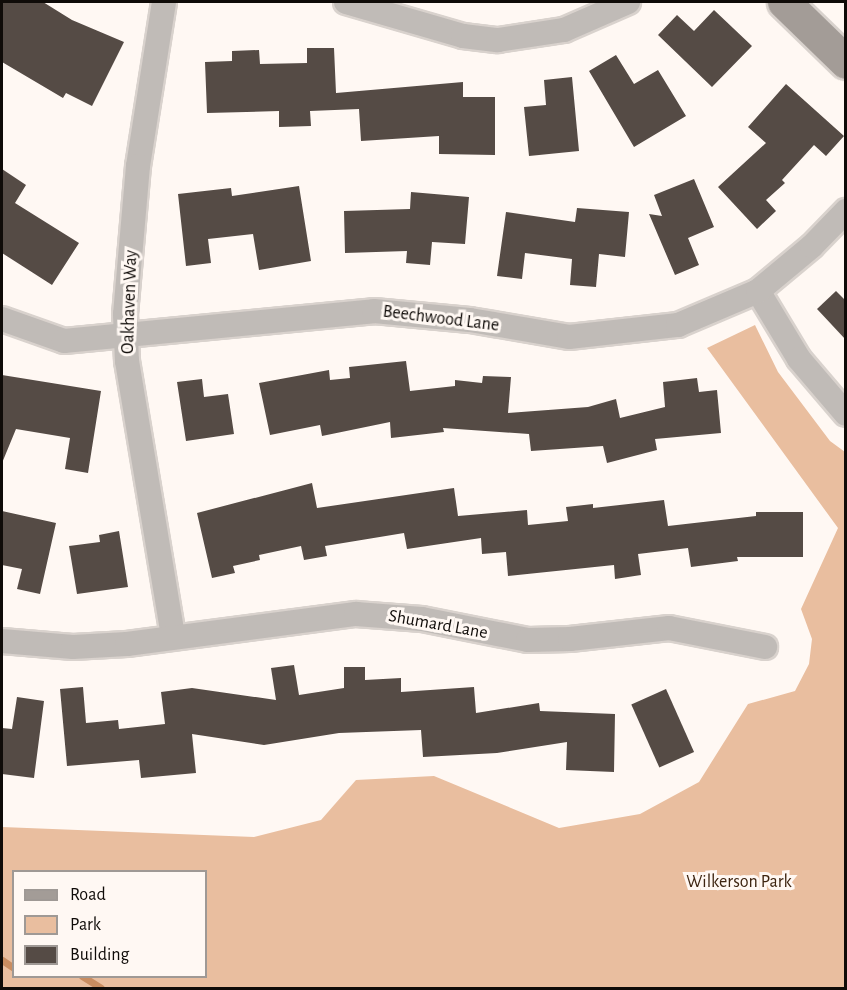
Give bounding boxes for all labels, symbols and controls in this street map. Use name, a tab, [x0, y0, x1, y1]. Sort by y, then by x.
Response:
street label: Oakhaven Way	[117, 250, 143, 354]
street label: Beechwood Lane	[382, 301, 500, 337]
street label: Shumard Lane	[387, 606, 489, 644]
legend	[12, 870, 207, 978]
park label: Wilkerson Park	[686, 871, 792, 893]
text: Road	[70, 886, 106, 904]
text: Park	[70, 916, 101, 934]
text: Building	[70, 946, 129, 964]

